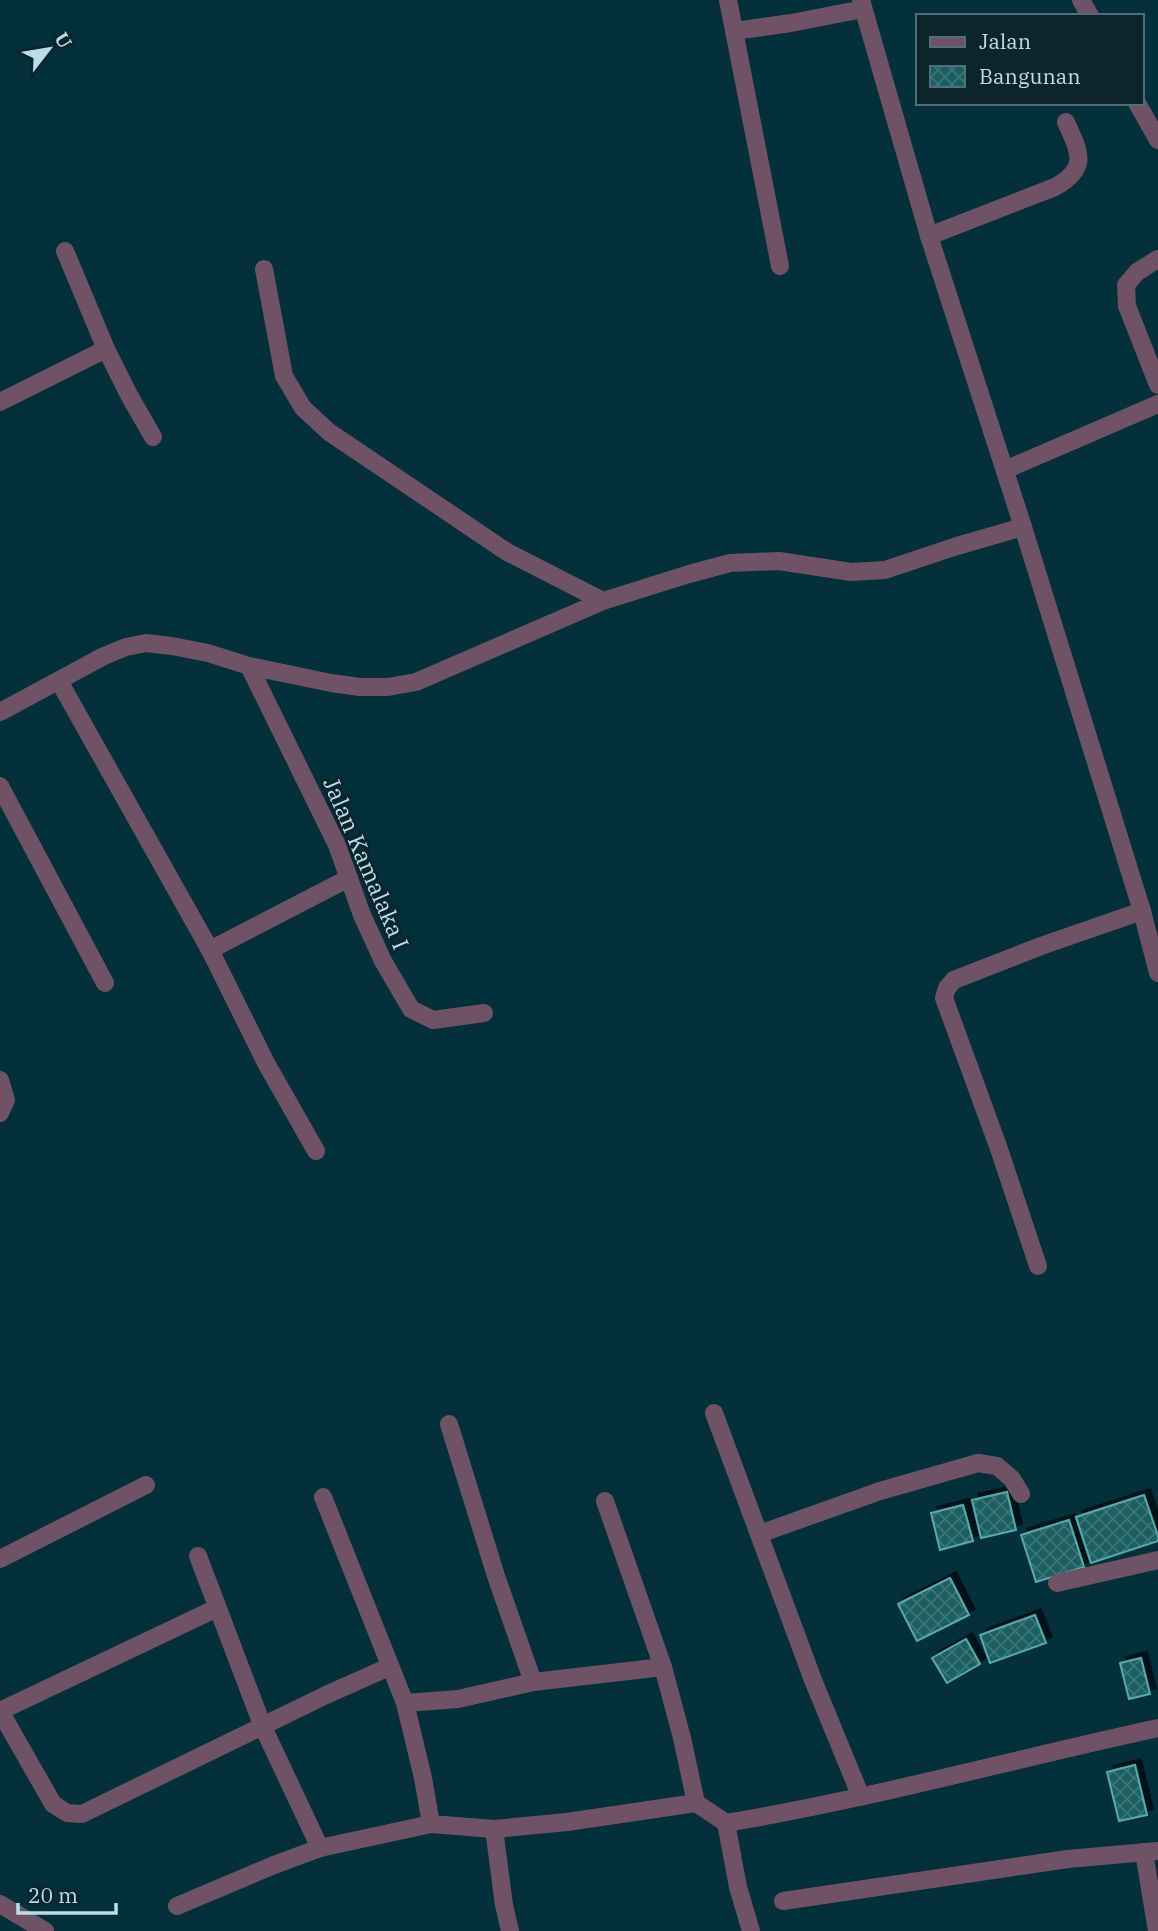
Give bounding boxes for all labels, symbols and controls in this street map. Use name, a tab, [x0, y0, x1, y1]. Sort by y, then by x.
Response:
north arrow	[14, 14, 84, 84]
legend	[916, 14, 1144, 105]
text: Jalan	[979, 27, 1031, 55]
text: U	[50, 28, 78, 53]
text: Bangunan	[979, 62, 1081, 90]
street label: Jalan Kamalaka I	[317, 772, 417, 954]
scale bar	[18, 1871, 116, 1915]
text: 20 m	[28, 1881, 78, 1909]

